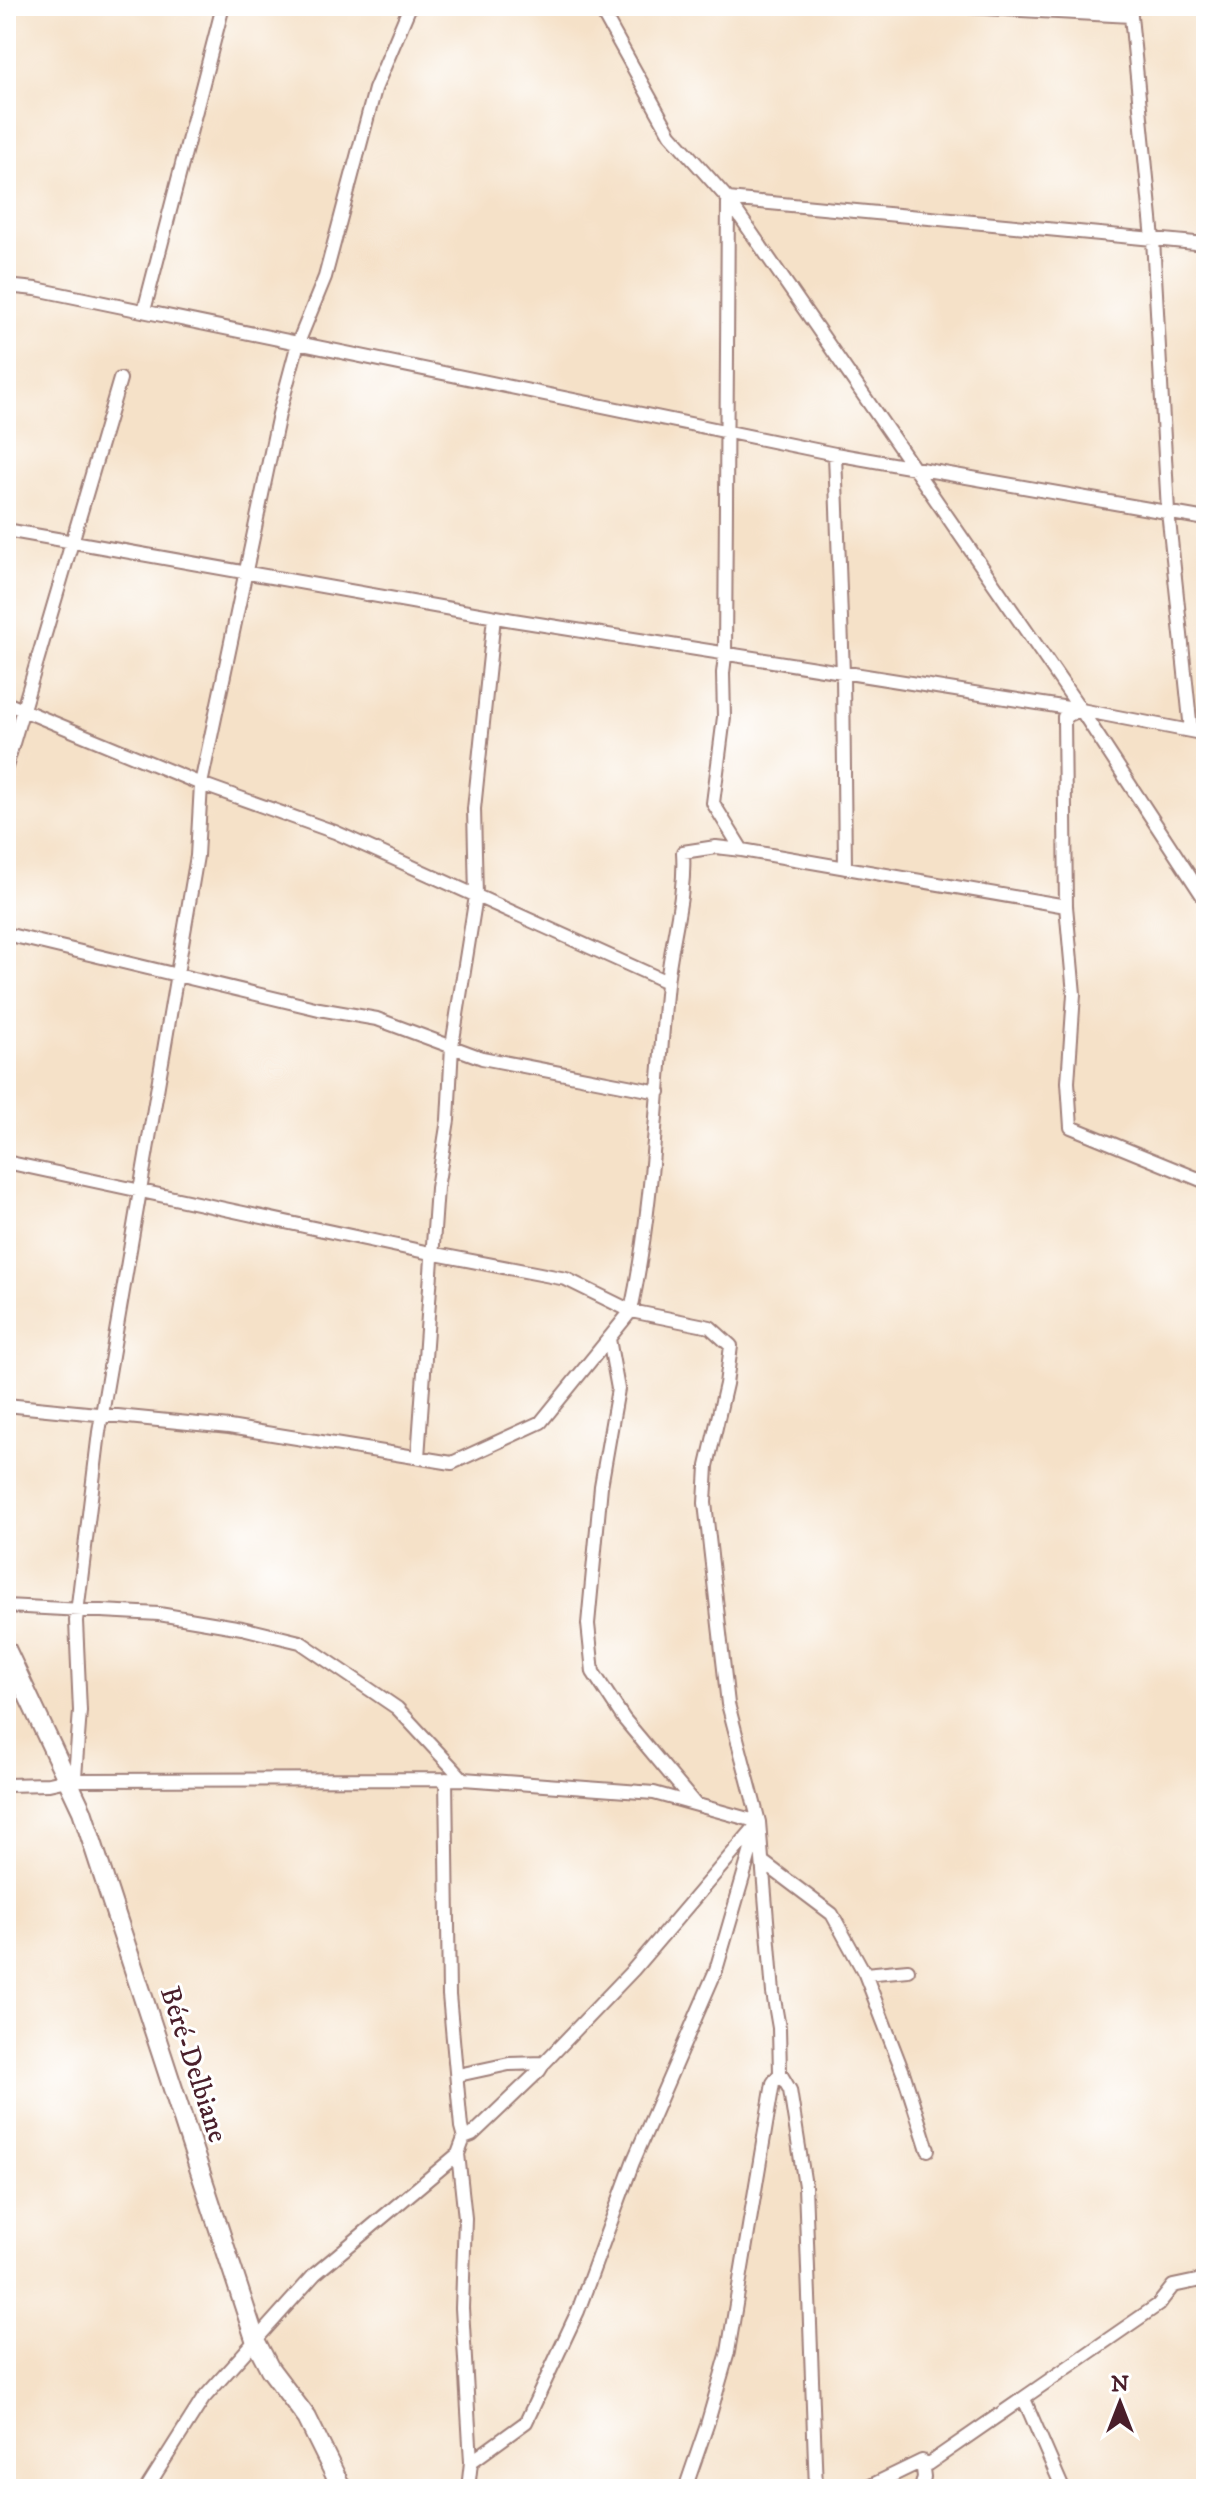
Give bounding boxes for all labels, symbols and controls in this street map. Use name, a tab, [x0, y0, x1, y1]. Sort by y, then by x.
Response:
street label: Béré-Delbiane	[152, 1982, 235, 2147]
north arrow	[1080, 2363, 1160, 2443]
text: N	[1111, 2371, 1129, 2398]

